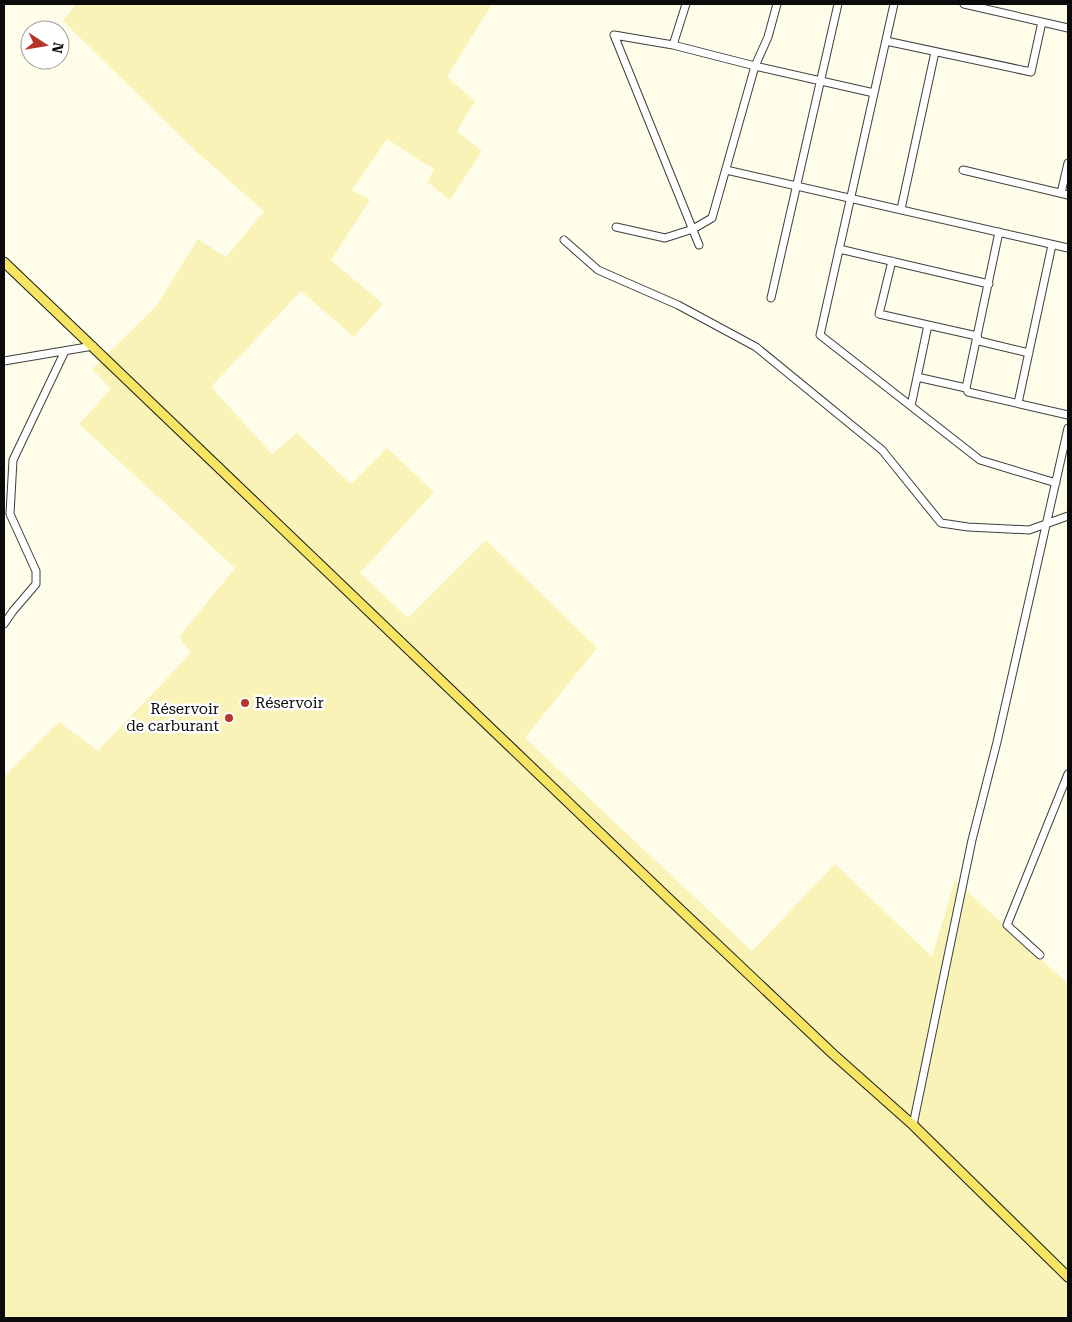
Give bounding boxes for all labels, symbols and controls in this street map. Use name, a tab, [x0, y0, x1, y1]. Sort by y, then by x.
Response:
north arrow	[20, 20, 70, 70]
text: N	[49, 41, 67, 55]
place label: Réservoir	[255, 694, 324, 712]
marker: Réservoir	[239, 697, 251, 709]
place label: Réservoir de carburant	[126, 700, 219, 735]
marker: Réservoir de carburant	[223, 712, 235, 724]

